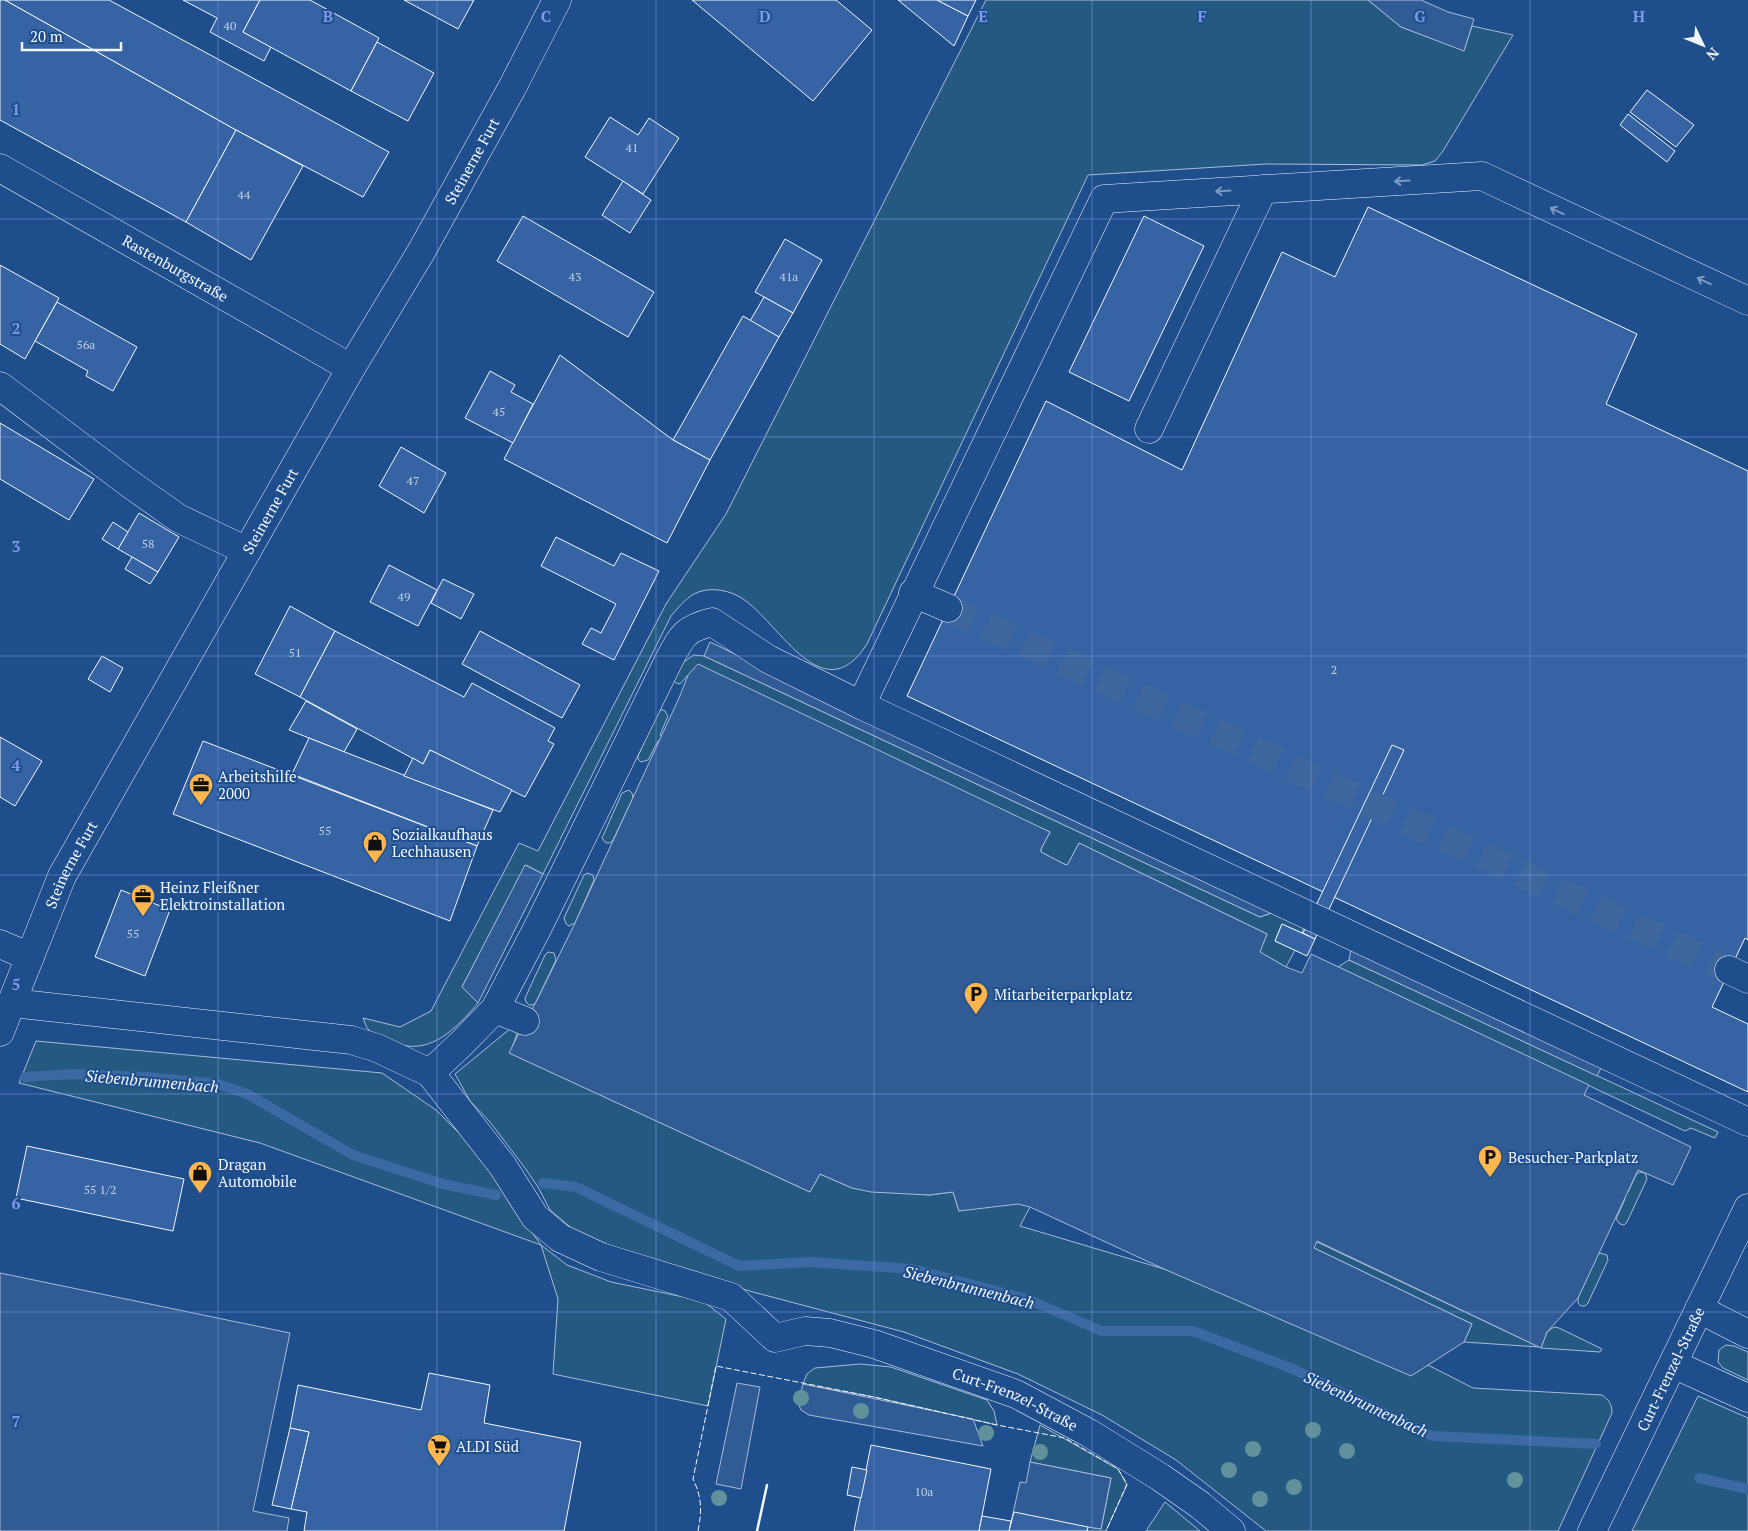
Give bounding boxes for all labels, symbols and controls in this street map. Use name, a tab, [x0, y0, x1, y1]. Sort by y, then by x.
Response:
text: B	[323, 5, 333, 27]
text: C	[541, 5, 551, 27]
text: D	[759, 5, 771, 27]
text: E	[978, 5, 988, 27]
text: F	[1197, 5, 1207, 27]
text: G	[1414, 5, 1426, 27]
text: H	[1633, 5, 1645, 27]
house number: 40	[224, 18, 236, 33]
scale bar	[22, 20, 121, 52]
north arrow	[1678, 20, 1728, 70]
text: 20 m	[30, 26, 63, 46]
text: N	[1702, 44, 1723, 65]
text: 1	[11, 98, 21, 120]
street label: Steinerne Furt	[439, 114, 504, 208]
house number: 41	[626, 140, 638, 155]
one-way arrow	[1395, 176, 1411, 185]
house number: 44	[238, 187, 251, 202]
one-way arrow	[1215, 187, 1231, 196]
one-way arrow	[1550, 206, 1565, 215]
street label: Rastenburgstraße	[119, 230, 232, 306]
house number: 43	[569, 269, 581, 284]
house number: 41a	[780, 269, 798, 284]
one-way arrow	[1697, 275, 1712, 285]
text: 2	[11, 317, 21, 339]
house number: 56a	[77, 337, 95, 352]
house number: 45	[493, 404, 505, 419]
street label: Steinerne Furt	[237, 464, 302, 558]
house number: 47	[407, 473, 419, 488]
text: 3	[11, 535, 21, 557]
house number: 58	[142, 536, 154, 551]
house number: 49	[398, 589, 410, 604]
house number: 51	[289, 645, 301, 660]
house number: 2	[1331, 662, 1337, 677]
text: 4	[11, 754, 21, 776]
place label: Arbeitshilfe 2000	[218, 766, 297, 803]
office icon: Arbeitshilfe 2000	[188, 772, 214, 806]
street label: Steinerne Furt	[40, 817, 102, 911]
house number: 55	[319, 823, 331, 838]
place label: Sozialkaufhaus Lechhausen	[392, 824, 493, 861]
shop icon: Sozialkaufhaus Lechhausen	[362, 830, 388, 864]
place label: Heinz Fleißner Elektroinstallation	[160, 877, 285, 914]
office icon: Heinz Fleißner Elektroinstallation	[130, 883, 156, 917]
house number: 55	[127, 926, 139, 941]
text: 5	[11, 973, 21, 995]
parking icon: Mitarbeiterparkplatz	[963, 981, 989, 1015]
place label: Mitarbeiterparkplatz	[994, 984, 1133, 1004]
water label: Siebenbrunnenbach	[84, 1064, 220, 1098]
parking icon: Besucher-Parkplatz	[1477, 1144, 1503, 1178]
place label: Besucher-Parkplatz	[1508, 1147, 1638, 1167]
place label: Dragan Automobile	[218, 1154, 297, 1191]
shop icon: Dragan Automobile	[187, 1160, 213, 1194]
house number: 55 1/2	[84, 1182, 116, 1197]
text: 6	[11, 1192, 21, 1214]
water label: Siebenbrunnenbach	[901, 1260, 1037, 1314]
street label: Curt-Frenzel-Straße	[1632, 1304, 1709, 1434]
street label: Curt-Frenzel-Straße	[950, 1362, 1081, 1435]
water label: Siebenbrunnenbach	[1301, 1366, 1431, 1442]
text: 7	[11, 1410, 21, 1432]
supermarket icon: ALDI Süd	[426, 1433, 452, 1467]
place label: ALDI Süd	[456, 1436, 519, 1456]
house number: 10a	[915, 1484, 933, 1499]

